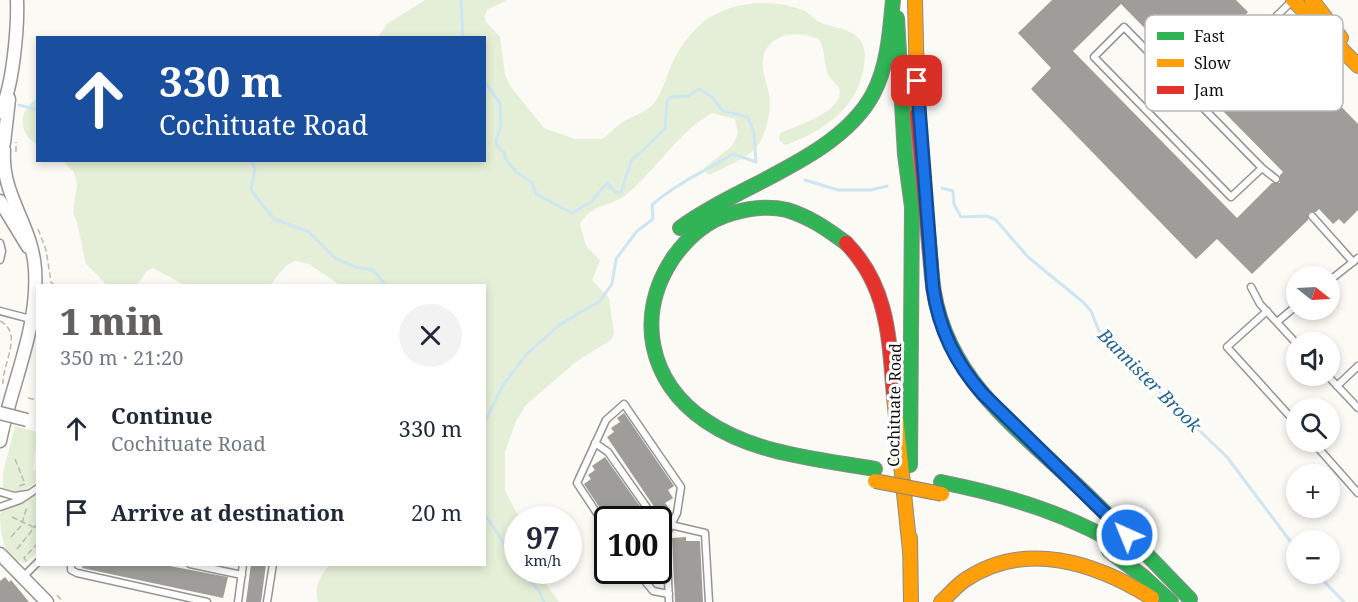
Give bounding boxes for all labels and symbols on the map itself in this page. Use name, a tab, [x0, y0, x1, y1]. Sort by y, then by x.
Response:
legend	[1145, 15, 1343, 111]
text: Fast	[1194, 25, 1225, 47]
text: Slow	[1194, 52, 1231, 74]
pin	[891, 55, 942, 106]
text: Jam	[1193, 79, 1224, 101]
north arrow	[1286, 266, 1340, 320]
water label: Bannister Brook	[1092, 322, 1207, 437]
street label: Cochituate Road	[882, 343, 906, 467]
position arrow	[1095, 503, 1159, 567]
speed limit sign: 100	[594, 506, 672, 584]

